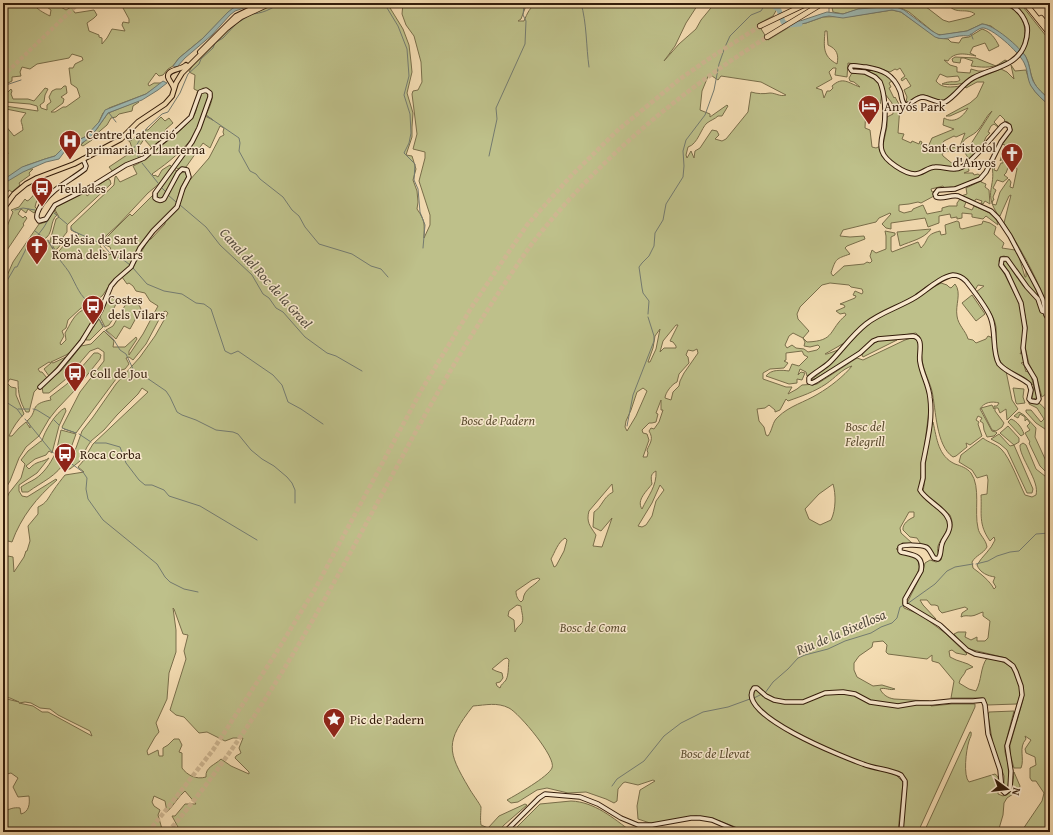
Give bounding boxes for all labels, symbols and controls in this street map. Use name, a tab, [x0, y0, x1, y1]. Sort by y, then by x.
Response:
hotel icon: Anyós Park	[856, 93, 882, 126]
place label: Anyós Park	[884, 97, 946, 116]
place label: Centre d'atenció primaria La Llanterna	[86, 125, 206, 159]
hospital icon: Centre d'atenció primaria La Llanterna	[57, 128, 83, 161]
place label: Sant Cristofol d'Anyos	[922, 138, 996, 172]
church icon: Sant Cristofol d'Anyos	[999, 141, 1025, 174]
bus stop icon: Teulades	[29, 175, 55, 208]
place label: Teulades	[58, 179, 106, 198]
water label: Canal del Roc de la Grael	[215, 223, 317, 333]
place label: Esglèsia de Sant Romà dels Vilars	[52, 230, 143, 264]
church icon: Esglèsia de Sant Romà dels Vilars	[24, 233, 50, 266]
place label: Costes dels Vilars	[108, 290, 165, 324]
bus stop icon: Costes dels Vilars	[80, 293, 106, 326]
bus stop icon: Coll de Jou	[62, 360, 88, 393]
place label: Coll de Jou	[90, 364, 148, 383]
park label: Bosc de Padern	[460, 411, 535, 430]
park label: Bosc del Felegrill	[844, 417, 885, 451]
bus stop icon: Roca Corba	[52, 441, 78, 474]
place label: Roca Corba	[80, 445, 142, 464]
water label: Riu de la Bixellosa	[792, 604, 890, 660]
park label: Bosc de Coma	[559, 618, 626, 637]
place icon: Pic de Padern	[321, 706, 347, 739]
place label: Pic de Padern	[350, 710, 425, 729]
park label: Bosc de Llevat	[679, 744, 750, 763]
north arrow	[987, 769, 1027, 809]
text: N	[1008, 786, 1025, 798]

